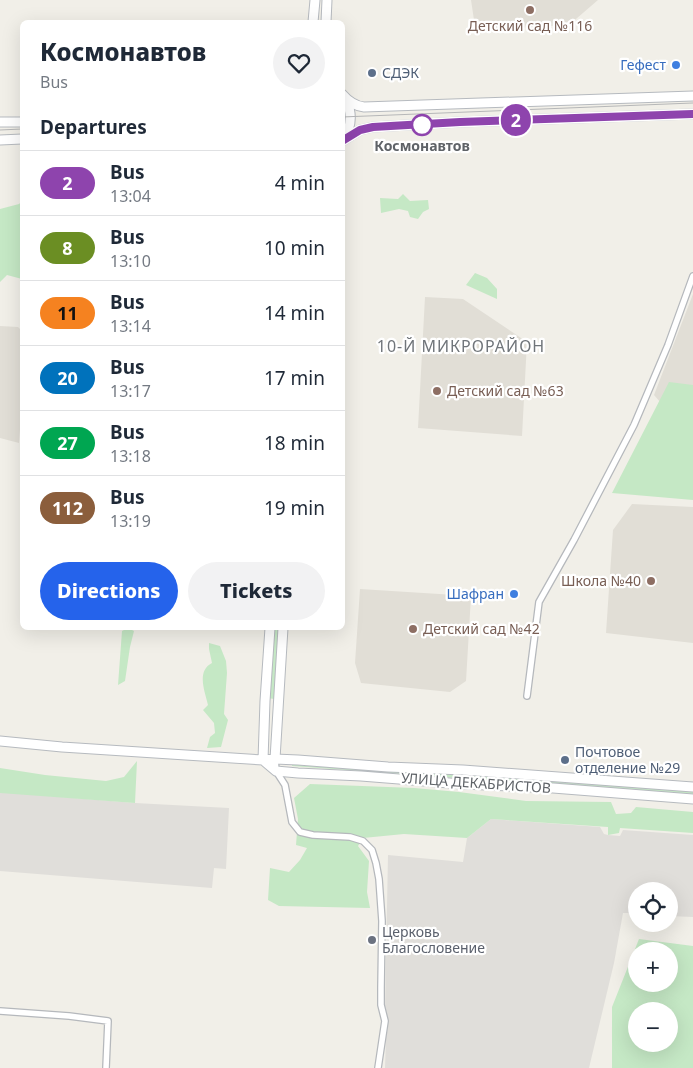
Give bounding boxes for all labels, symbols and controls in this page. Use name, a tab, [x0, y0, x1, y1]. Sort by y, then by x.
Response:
marker: Детский сад №116	[524, 4, 536, 16]
place label: Детский сад №116	[468, 16, 592, 35]
text: Космонавтов	[40, 35, 206, 68]
button: heart	[273, 37, 325, 89]
place label: Гефест	[620, 55, 666, 74]
marker: Гефест	[670, 59, 682, 71]
place label: СДЭК	[382, 63, 419, 82]
marker: СДЭК	[366, 67, 378, 79]
text: Bus	[40, 71, 68, 93]
line badge: 2	[500, 104, 532, 136]
text: 2	[511, 108, 521, 132]
text: Departures	[40, 114, 147, 140]
marker: Космонавтов	[411, 114, 433, 136]
place label: Космонавтов	[374, 136, 470, 155]
text: Bus	[110, 159, 145, 185]
text: 4 min	[275, 170, 325, 196]
text: 2	[62, 171, 73, 195]
text: 13:04	[110, 185, 151, 207]
text: Bus	[110, 224, 145, 250]
text: 10 min	[264, 235, 325, 261]
text: 8	[62, 236, 73, 260]
text: 13:10	[110, 250, 151, 272]
text: Bus	[110, 289, 145, 315]
text: 14 min	[264, 300, 325, 326]
text: 11	[57, 301, 78, 325]
text: 13:14	[110, 315, 151, 337]
district label: 10-Й МИКРОРАЙОН	[377, 335, 545, 357]
text: Bus	[110, 354, 145, 380]
text: 17 min	[264, 365, 325, 391]
text: 20	[57, 366, 78, 390]
text: 13:17	[110, 380, 151, 402]
place label: Детский сад №63	[447, 381, 564, 400]
marker: Детский сад №63	[431, 385, 443, 397]
text: Bus	[110, 419, 145, 445]
text: 18 min	[264, 430, 325, 456]
text: 27	[57, 431, 78, 455]
text: 13:18	[110, 445, 151, 467]
text: Bus	[110, 484, 145, 510]
text: 19 min	[264, 495, 325, 521]
text: 112	[52, 496, 83, 520]
text: 13:19	[110, 510, 151, 532]
button: Directions	[40, 562, 178, 620]
button: Tickets	[188, 562, 325, 620]
place label: Школа №40	[561, 571, 641, 590]
marker: Школа №40	[645, 575, 657, 587]
place label: Шафран	[447, 584, 504, 603]
marker: Шафран	[508, 588, 520, 600]
place label: Детский сад №42	[423, 619, 540, 638]
marker: Детский сад №42	[407, 623, 419, 635]
place label: Почтовое отделение №29	[575, 742, 680, 777]
marker: Почтовое отделение №29	[559, 754, 571, 766]
street label: УЛИЦА ДЕКАБРИСТОВ	[400, 768, 552, 797]
map controls	[628, 882, 678, 1052]
button: locate	[628, 882, 678, 932]
place label: Церковь Благословение	[382, 922, 485, 957]
marker: Церковь Благословение	[366, 934, 378, 946]
button: +	[628, 942, 678, 992]
button: −	[628, 1002, 678, 1052]

